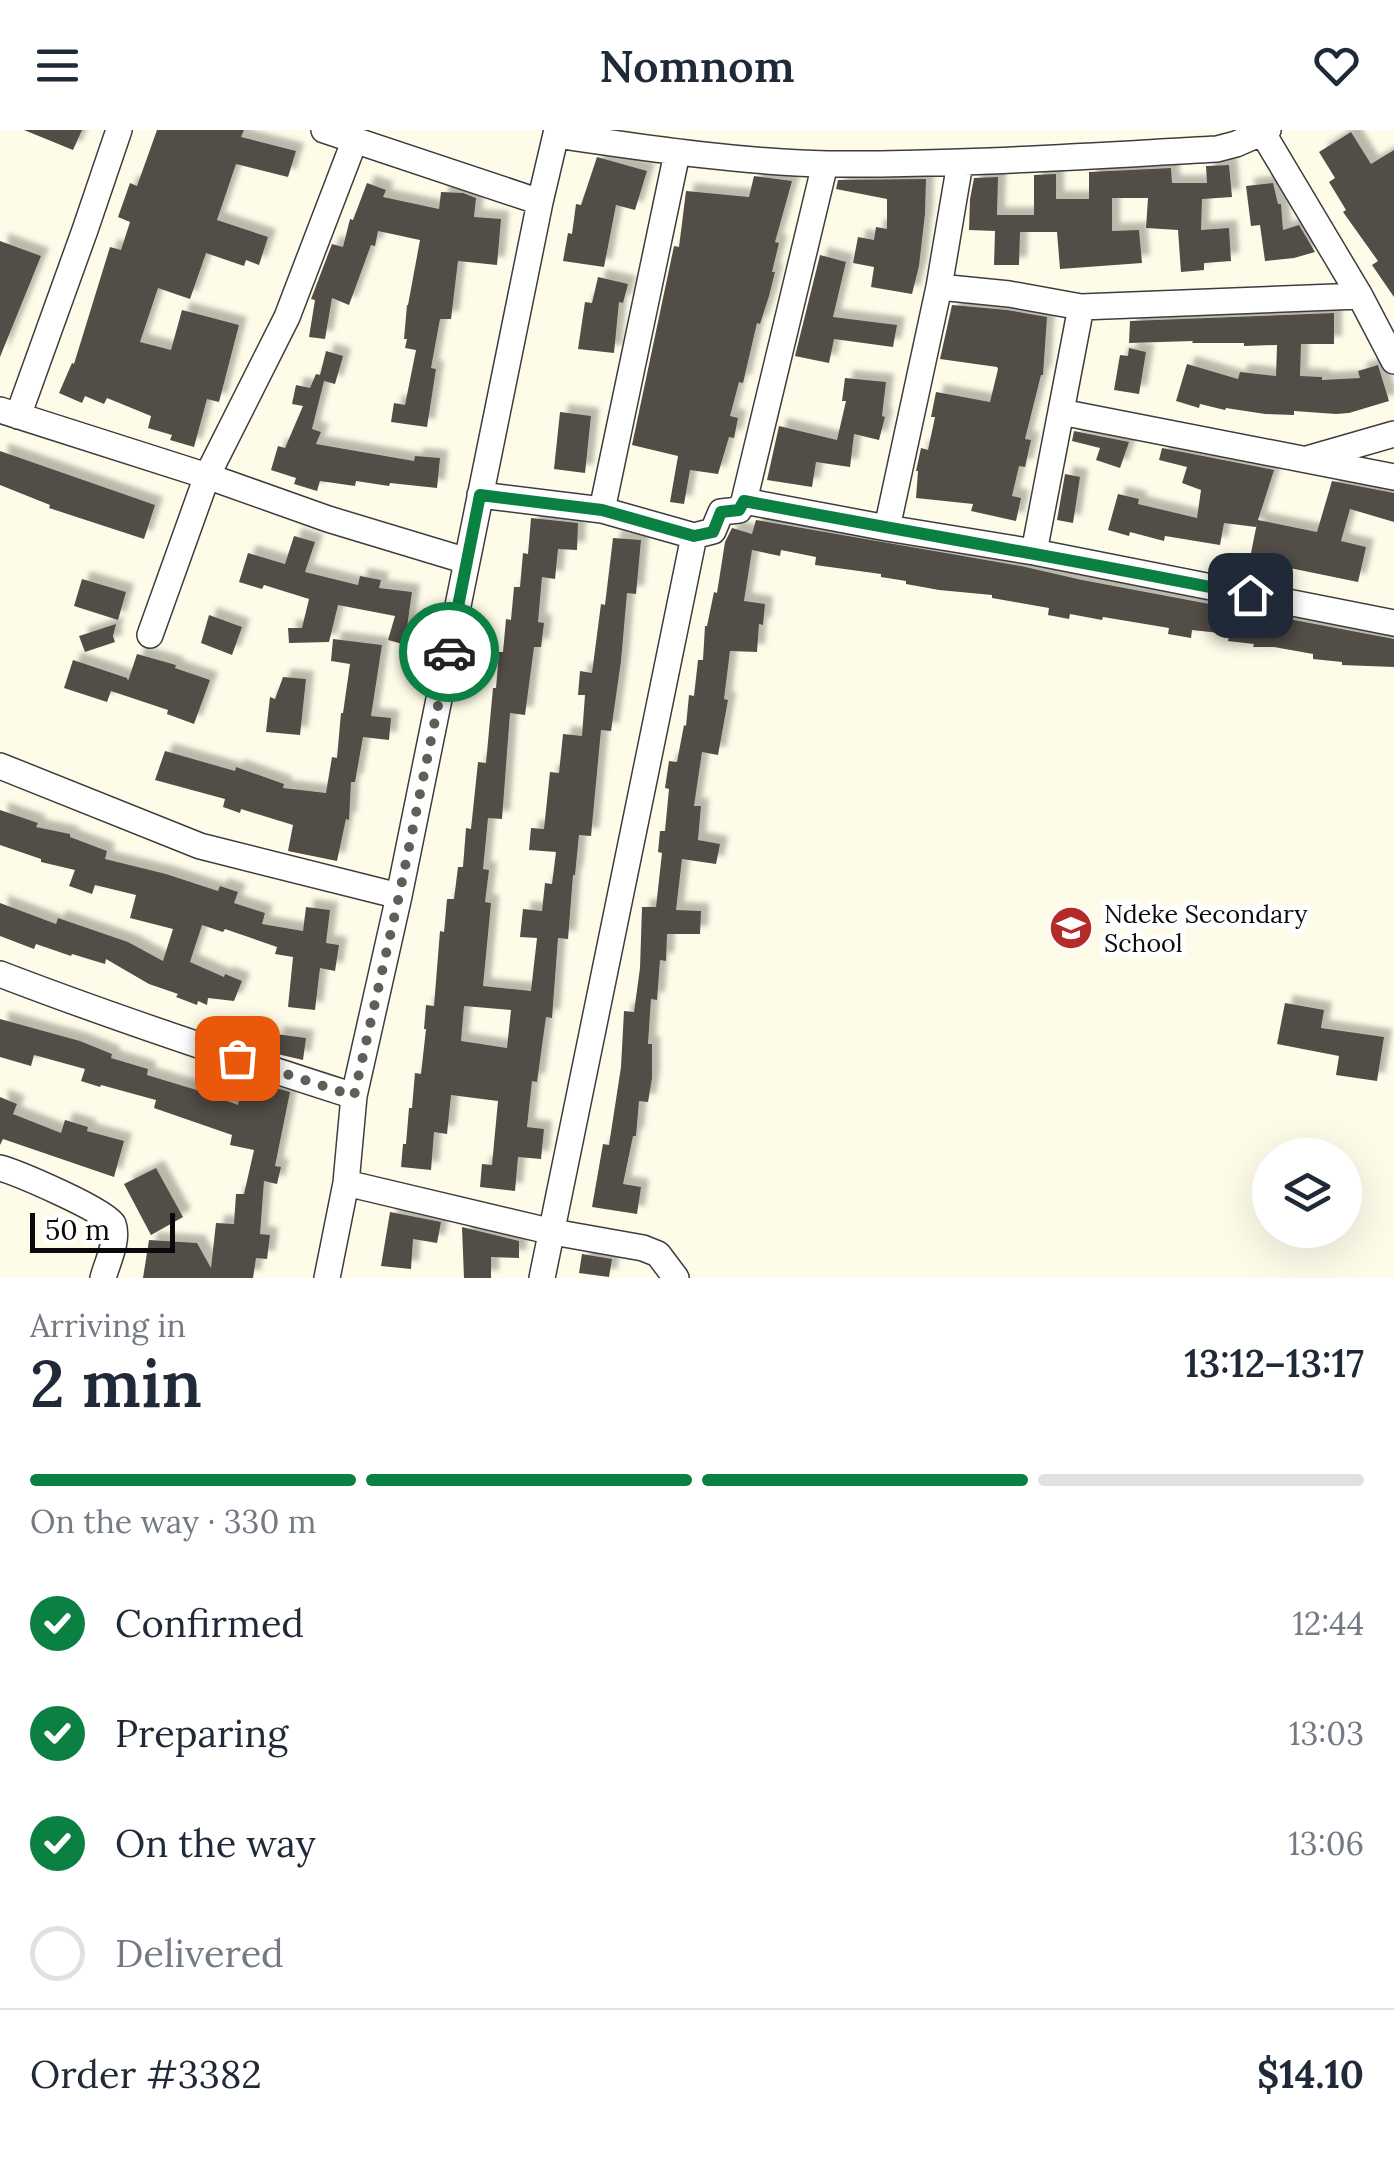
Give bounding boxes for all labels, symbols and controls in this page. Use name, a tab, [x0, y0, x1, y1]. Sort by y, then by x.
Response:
text: Nomnom	[599, 37, 795, 94]
icon: menu	[30, 38, 85, 93]
icon: heart	[1309, 38, 1364, 93]
pin	[1208, 553, 1293, 638]
icon: home	[1223, 568, 1278, 623]
courier	[399, 602, 499, 702]
icon: car	[422, 625, 477, 680]
place label: Ndeke Secondary School	[1104, 898, 1308, 959]
school or university icon: Ndeke Secondary School	[1048, 905, 1094, 951]
pin	[195, 1016, 280, 1101]
icon: bag	[210, 1031, 265, 1086]
map controls	[1252, 1138, 1362, 1248]
button: layers	[1252, 1138, 1362, 1248]
scale bar	[30, 1208, 175, 1252]
text: 50 m	[45, 1212, 110, 1248]
text: Arriving in	[30, 1305, 186, 1346]
text: 13:12–13:17	[1184, 1339, 1364, 1387]
text: 2 min	[30, 1342, 202, 1425]
text: On the way · 330 m	[30, 1501, 316, 1542]
icon: check	[30, 1596, 85, 1651]
text: Confirmed	[115, 1599, 304, 1647]
text: 12:44	[1292, 1603, 1364, 1644]
icon: check	[30, 1706, 85, 1761]
text: Preparing	[115, 1709, 288, 1757]
text: 13:03	[1289, 1713, 1364, 1754]
icon: check	[30, 1816, 85, 1871]
text: On the way	[115, 1819, 316, 1867]
text: 13:06	[1288, 1823, 1364, 1864]
text: Delivered	[115, 1929, 284, 1977]
text: Order #3382	[30, 2050, 262, 2098]
text: $14.10	[1257, 2050, 1364, 2098]

